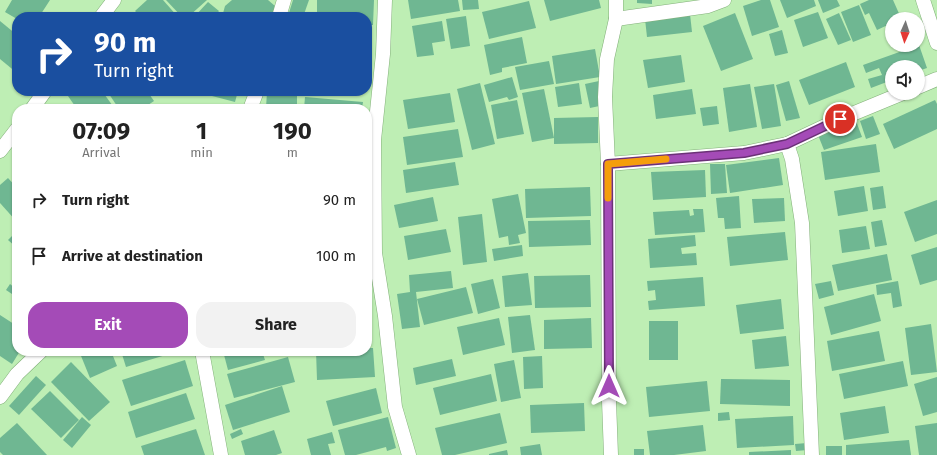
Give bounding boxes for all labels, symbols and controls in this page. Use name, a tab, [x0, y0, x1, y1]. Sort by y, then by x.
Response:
north arrow	[885, 12, 925, 52]
map controls	[885, 12, 925, 100]
text: 90 m	[94, 26, 156, 59]
icon: right	[28, 28, 80, 80]
text: Turn right	[94, 60, 174, 82]
button: sound	[885, 60, 925, 100]
pin	[823, 102, 857, 136]
icon: arrive	[829, 108, 851, 130]
text: 07:09	[72, 117, 130, 145]
text: 1	[196, 117, 207, 145]
text: 190	[273, 117, 312, 145]
text: Arrival	[82, 145, 120, 160]
text: min	[190, 145, 213, 160]
text: m	[287, 145, 298, 160]
icon: right	[28, 189, 50, 211]
text: Turn right	[62, 191, 129, 209]
text: 90 m	[323, 191, 356, 209]
icon: arrive	[28, 245, 50, 267]
text: Arrive at destination	[62, 247, 203, 265]
text: 100 m	[316, 247, 356, 265]
button: Exit	[28, 302, 188, 348]
button: Share	[196, 302, 356, 348]
position arrow	[588, 365, 630, 407]

